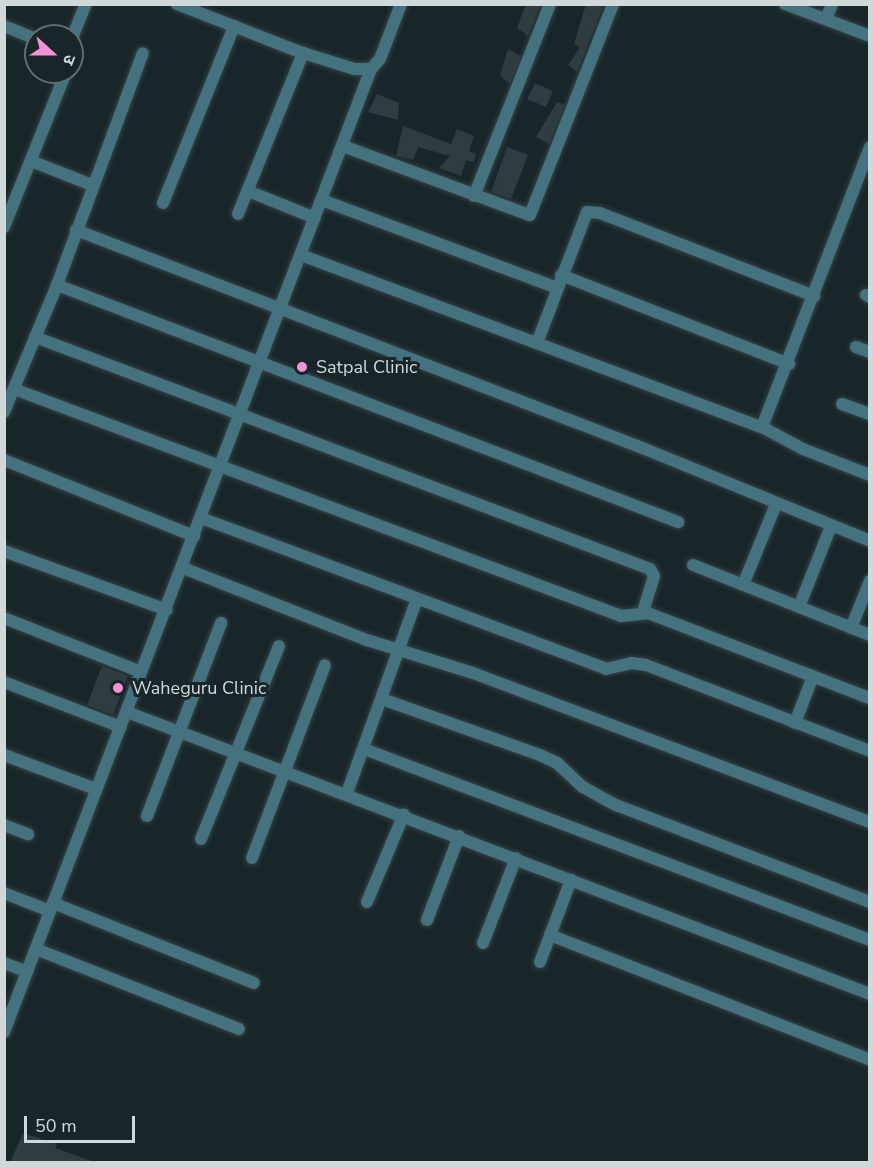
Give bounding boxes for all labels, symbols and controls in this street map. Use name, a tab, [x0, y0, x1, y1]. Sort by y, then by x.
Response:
north arrow	[24, 24, 84, 84]
text: उ	[57, 51, 81, 68]
place label: Satpal Clinic	[316, 356, 417, 378]
marker: Satpal Clinic	[293, 358, 311, 376]
place label: Waheguru Clinic	[132, 677, 266, 699]
marker: Waheguru Clinic	[109, 679, 127, 697]
scale bar	[27, 1104, 138, 1142]
text: 50 m	[35, 1114, 77, 1138]

